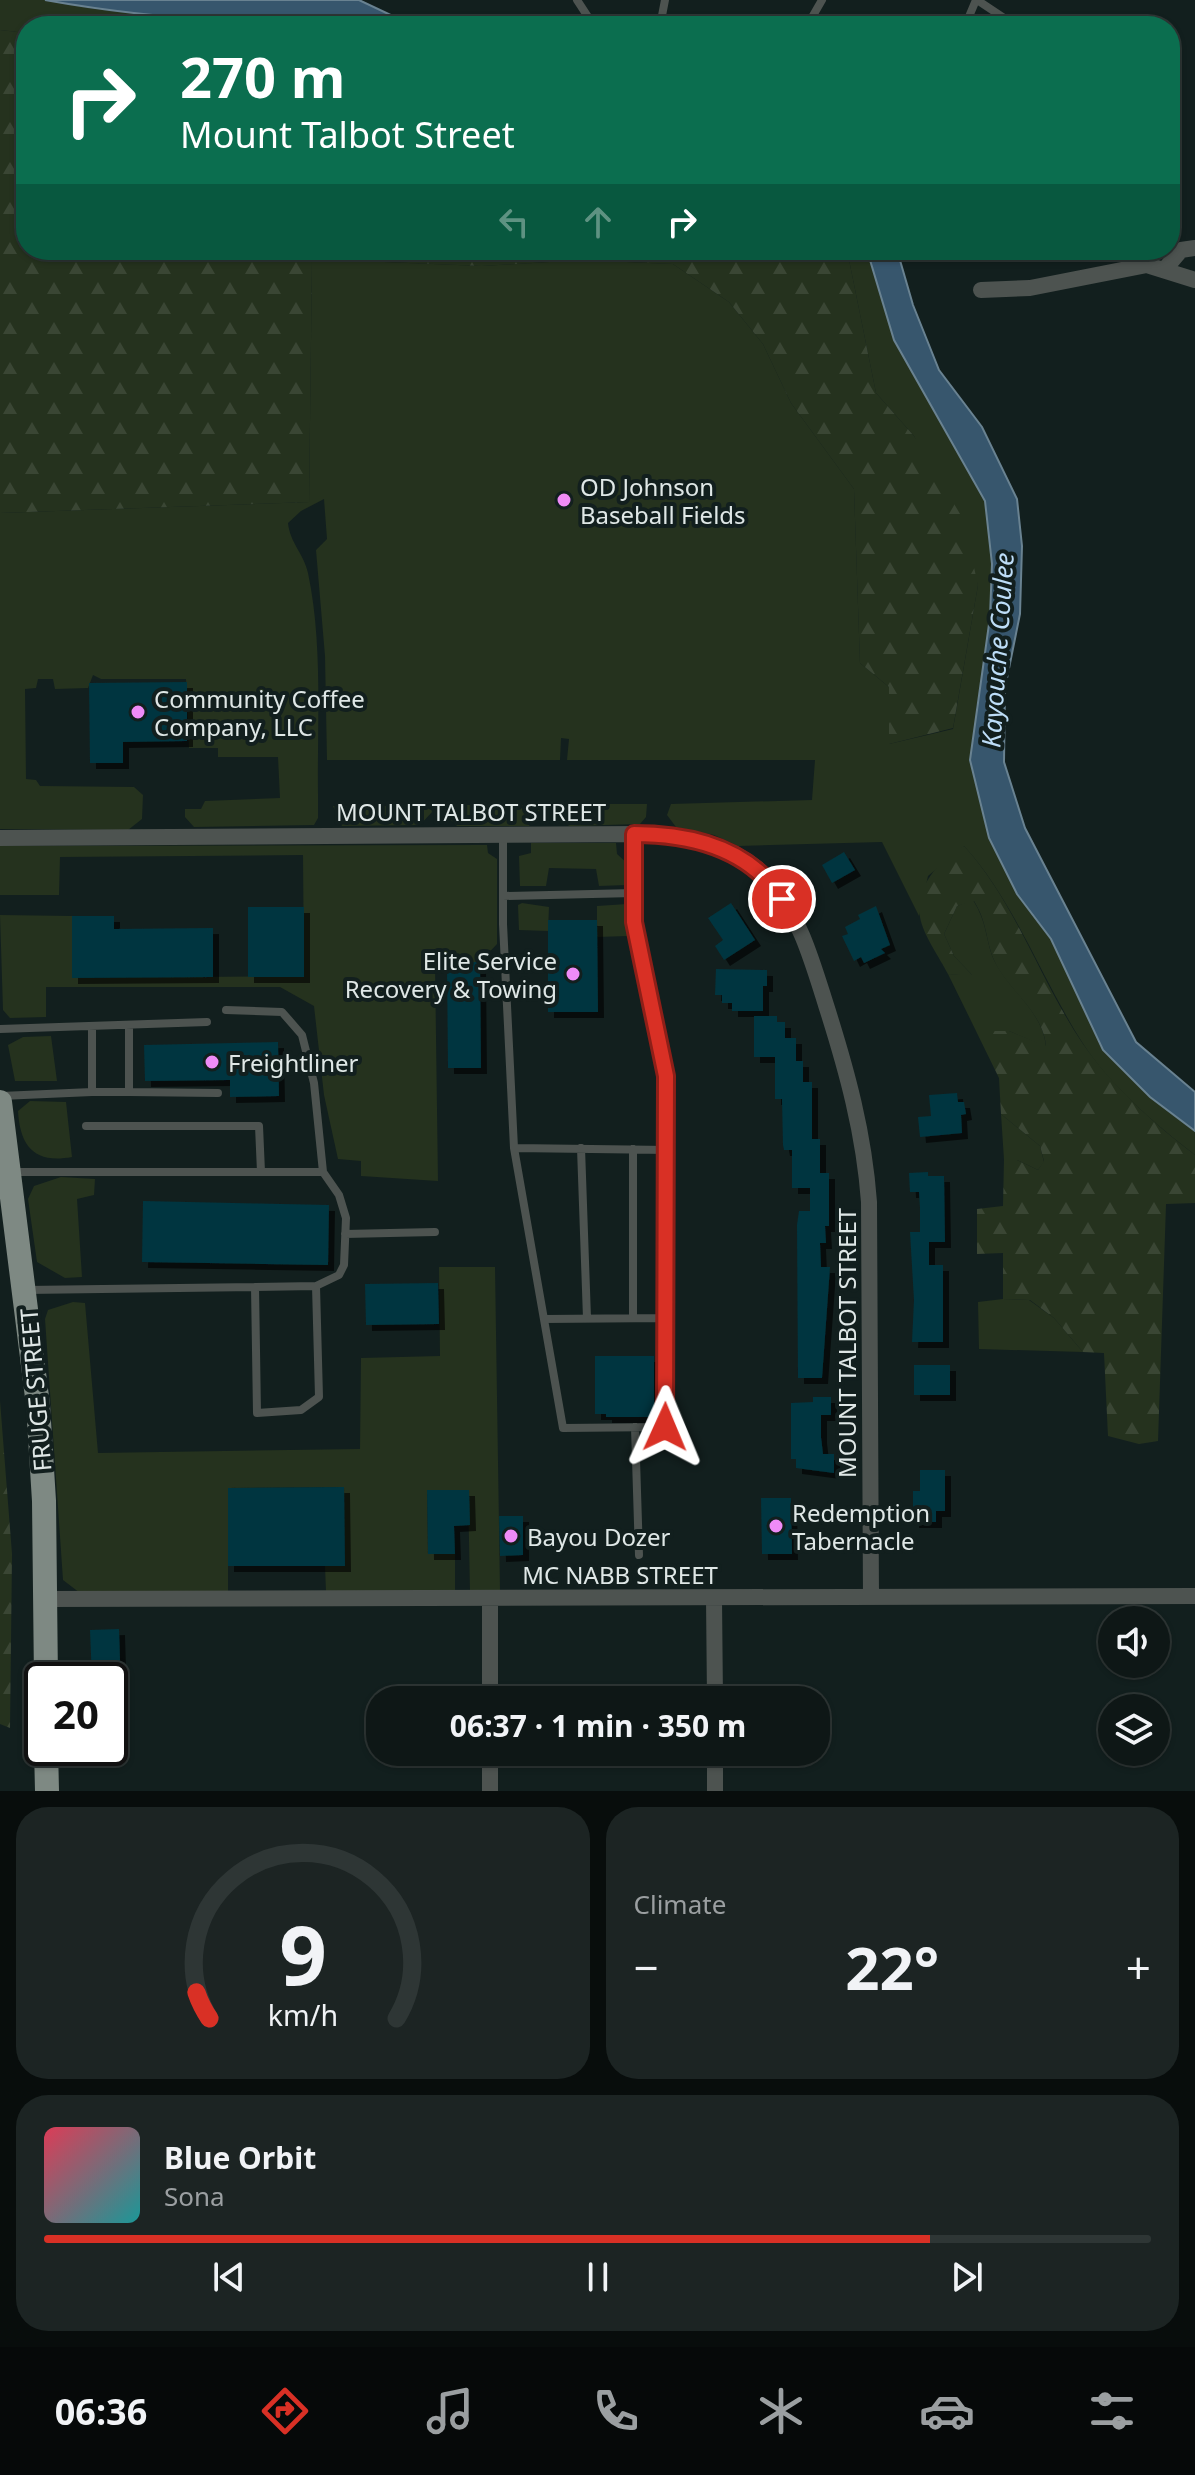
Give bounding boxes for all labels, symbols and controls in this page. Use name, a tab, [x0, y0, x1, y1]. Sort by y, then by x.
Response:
text: 270 m	[180, 38, 345, 114]
icon: right	[48, 48, 152, 152]
text: Mount Talbot Street	[180, 110, 515, 159]
icon: left	[492, 200, 536, 244]
icon: ahead	[576, 200, 620, 244]
icon: right	[660, 200, 704, 244]
place label: OD Johnson Baseball Fields	[580, 470, 746, 531]
marker: OD Johnson Baseball Fields	[555, 491, 573, 509]
water label: Kayouche Coulee	[972, 551, 1022, 749]
place label: Community Coffee Company, LLC	[154, 682, 365, 743]
marker: Community Coffee Company, LLC	[129, 703, 147, 721]
street label: MOUNT TALBOT STREET	[336, 795, 607, 828]
pin	[748, 865, 816, 933]
icon: arrive	[760, 877, 804, 921]
place label: Elite Service Recovery & Towing	[345, 944, 557, 1005]
marker: Elite Service Recovery & Towing	[564, 965, 582, 983]
place label: Freightliner	[228, 1046, 359, 1079]
marker: Freightliner	[203, 1053, 221, 1071]
street label: MOUNT TALBOT STREET	[830, 1207, 863, 1478]
street label: FRUGE STREET	[11, 1306, 59, 1473]
position arrow	[623, 1385, 707, 1469]
place label: Redemption Tabernacle	[792, 1496, 930, 1557]
marker: Redemption Tabernacle	[767, 1517, 785, 1535]
place label: Bayou Dozer	[527, 1520, 671, 1553]
marker: Bayou Dozer	[502, 1527, 520, 1545]
street label: MC NABB STREET	[522, 1558, 718, 1591]
map controls	[1098, 1606, 1170, 1766]
button: sound	[1098, 1606, 1170, 1678]
speed limit sign: 20	[24, 1662, 128, 1766]
button: layers	[1098, 1694, 1170, 1766]
text: 06:37 · 1 min · 350 m	[450, 1705, 746, 1746]
text: Climate	[634, 1886, 726, 1922]
text: 9	[279, 1896, 327, 2009]
text: 22°	[845, 1926, 939, 2008]
text: −	[634, 1937, 659, 1997]
text: +	[1126, 1937, 1151, 1997]
text: km/h	[268, 1995, 338, 2034]
text: Blue Orbit	[164, 2137, 316, 2178]
text: Sona	[164, 2178, 225, 2214]
icon: previous	[207, 2255, 251, 2299]
icon: pause	[576, 2255, 620, 2299]
icon: next	[945, 2255, 989, 2299]
icon: directions	[257, 2383, 313, 2439]
icon: music	[422, 2383, 478, 2439]
icon: phone	[588, 2383, 644, 2439]
icon: climate	[753, 2383, 809, 2439]
icon: car	[919, 2383, 975, 2439]
icon: filters	[1084, 2383, 1140, 2439]
text: 06:36	[55, 2387, 147, 2436]

